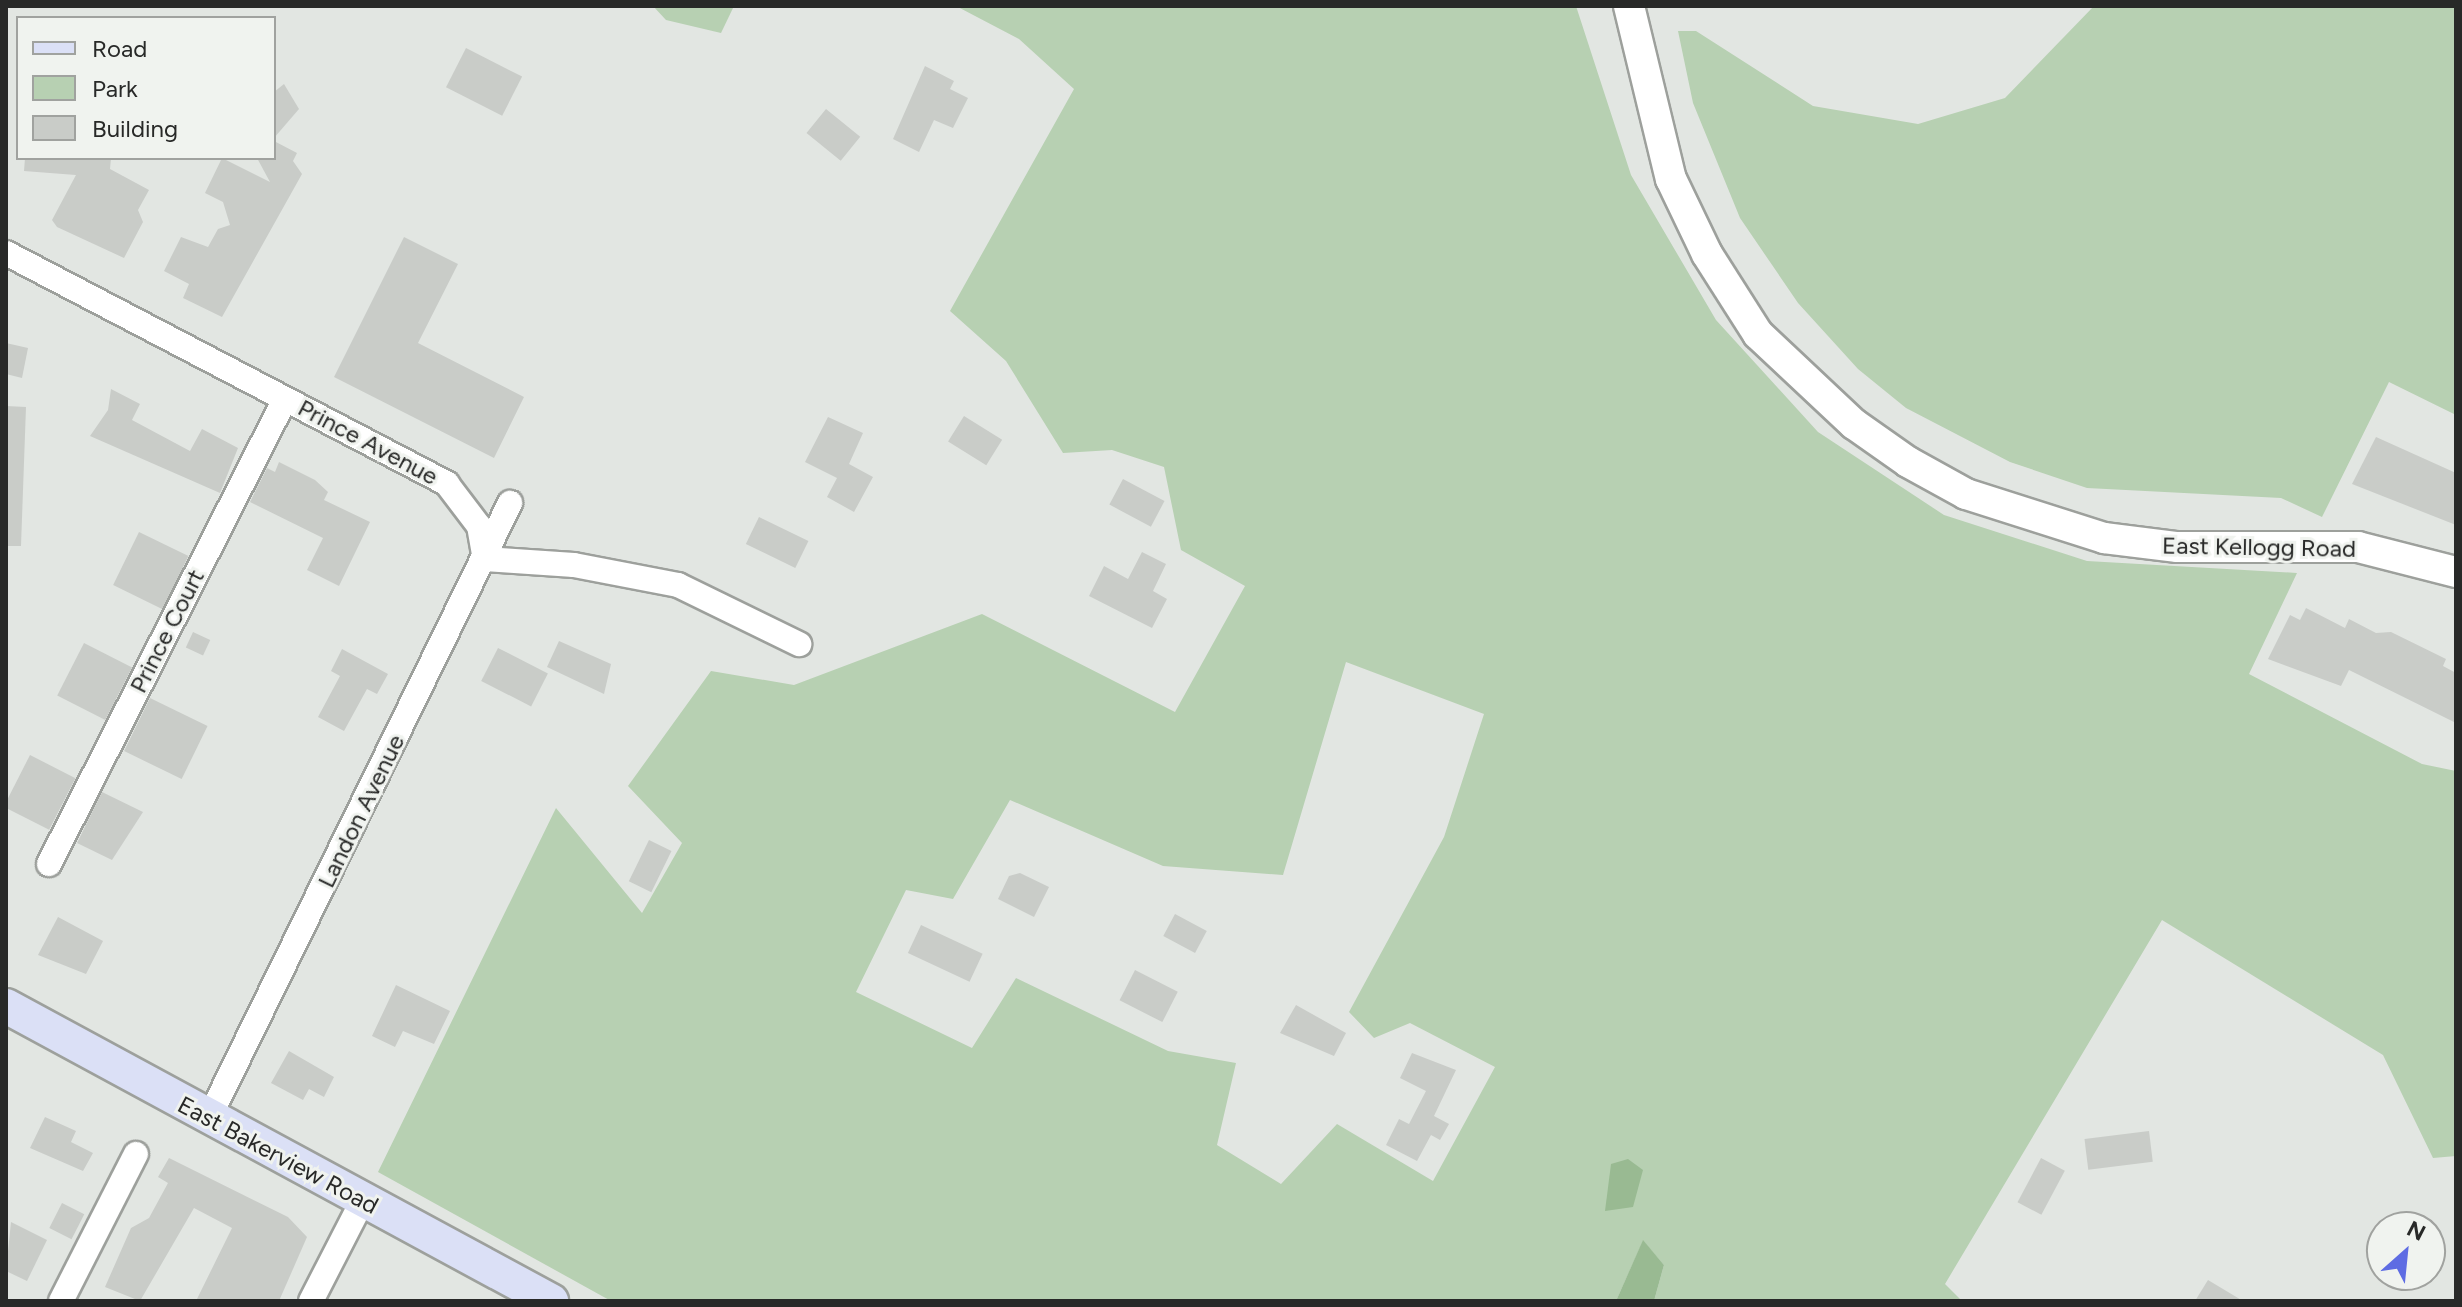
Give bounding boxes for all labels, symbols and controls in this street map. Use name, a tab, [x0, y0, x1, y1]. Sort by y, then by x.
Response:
legend	[16, 16, 276, 160]
text: Road	[92, 34, 147, 63]
text: Park	[92, 74, 138, 103]
text: Building	[92, 114, 178, 143]
street label: Prince Avenue	[293, 393, 443, 491]
street label: East Kellogg Road	[2162, 531, 2356, 563]
street label: Prince Court	[124, 564, 210, 698]
street label: Landon Avenue	[312, 730, 410, 892]
street label: East Bakerview Road	[173, 1090, 383, 1220]
north arrow	[2366, 1211, 2446, 1291]
text: N	[2402, 1215, 2430, 1247]

